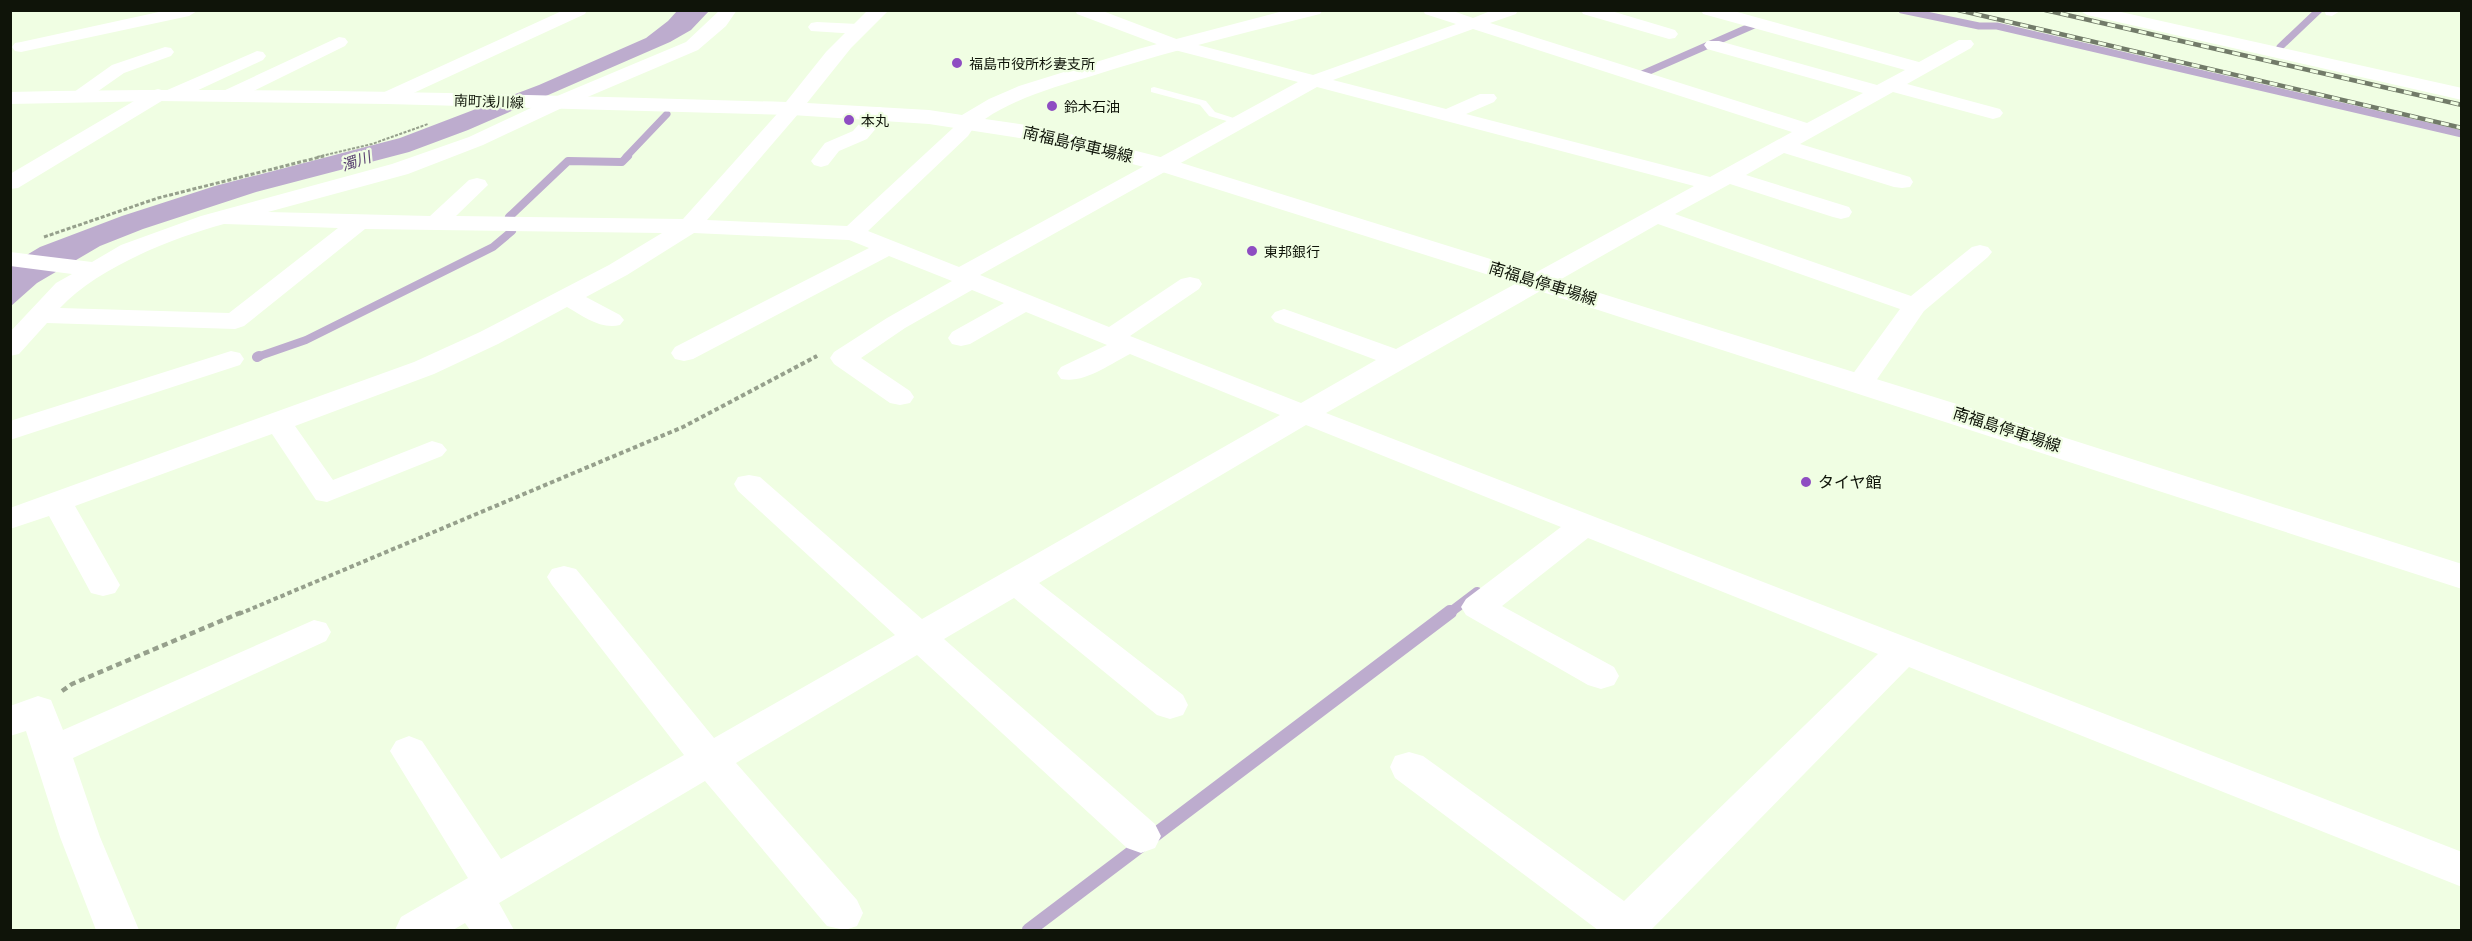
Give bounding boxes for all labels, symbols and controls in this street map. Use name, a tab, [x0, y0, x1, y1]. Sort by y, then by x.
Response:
place label: 福島市役所杉妻支所	[969, 54, 1095, 73]
marker: 福島市役所杉妻支所	[950, 56, 964, 70]
street label: 南町浅川線	[454, 90, 524, 112]
place label: 鈴木石油	[1064, 97, 1120, 116]
marker: 鈴木石油	[1045, 99, 1059, 113]
place label: 本丸	[861, 111, 889, 130]
marker: 本丸	[842, 113, 856, 127]
street label: 南福島停車場線	[1021, 121, 1135, 167]
water label: 濁川	[338, 146, 375, 176]
place label: 東邦銀行	[1264, 242, 1320, 261]
marker: 東邦銀行	[1245, 244, 1259, 258]
street label: 南福島停車場線	[1486, 256, 1600, 310]
street label: 南福島停車場線	[1950, 401, 2064, 457]
place label: タイヤ館	[1818, 471, 1882, 493]
marker: タイヤ館	[1799, 475, 1813, 489]

